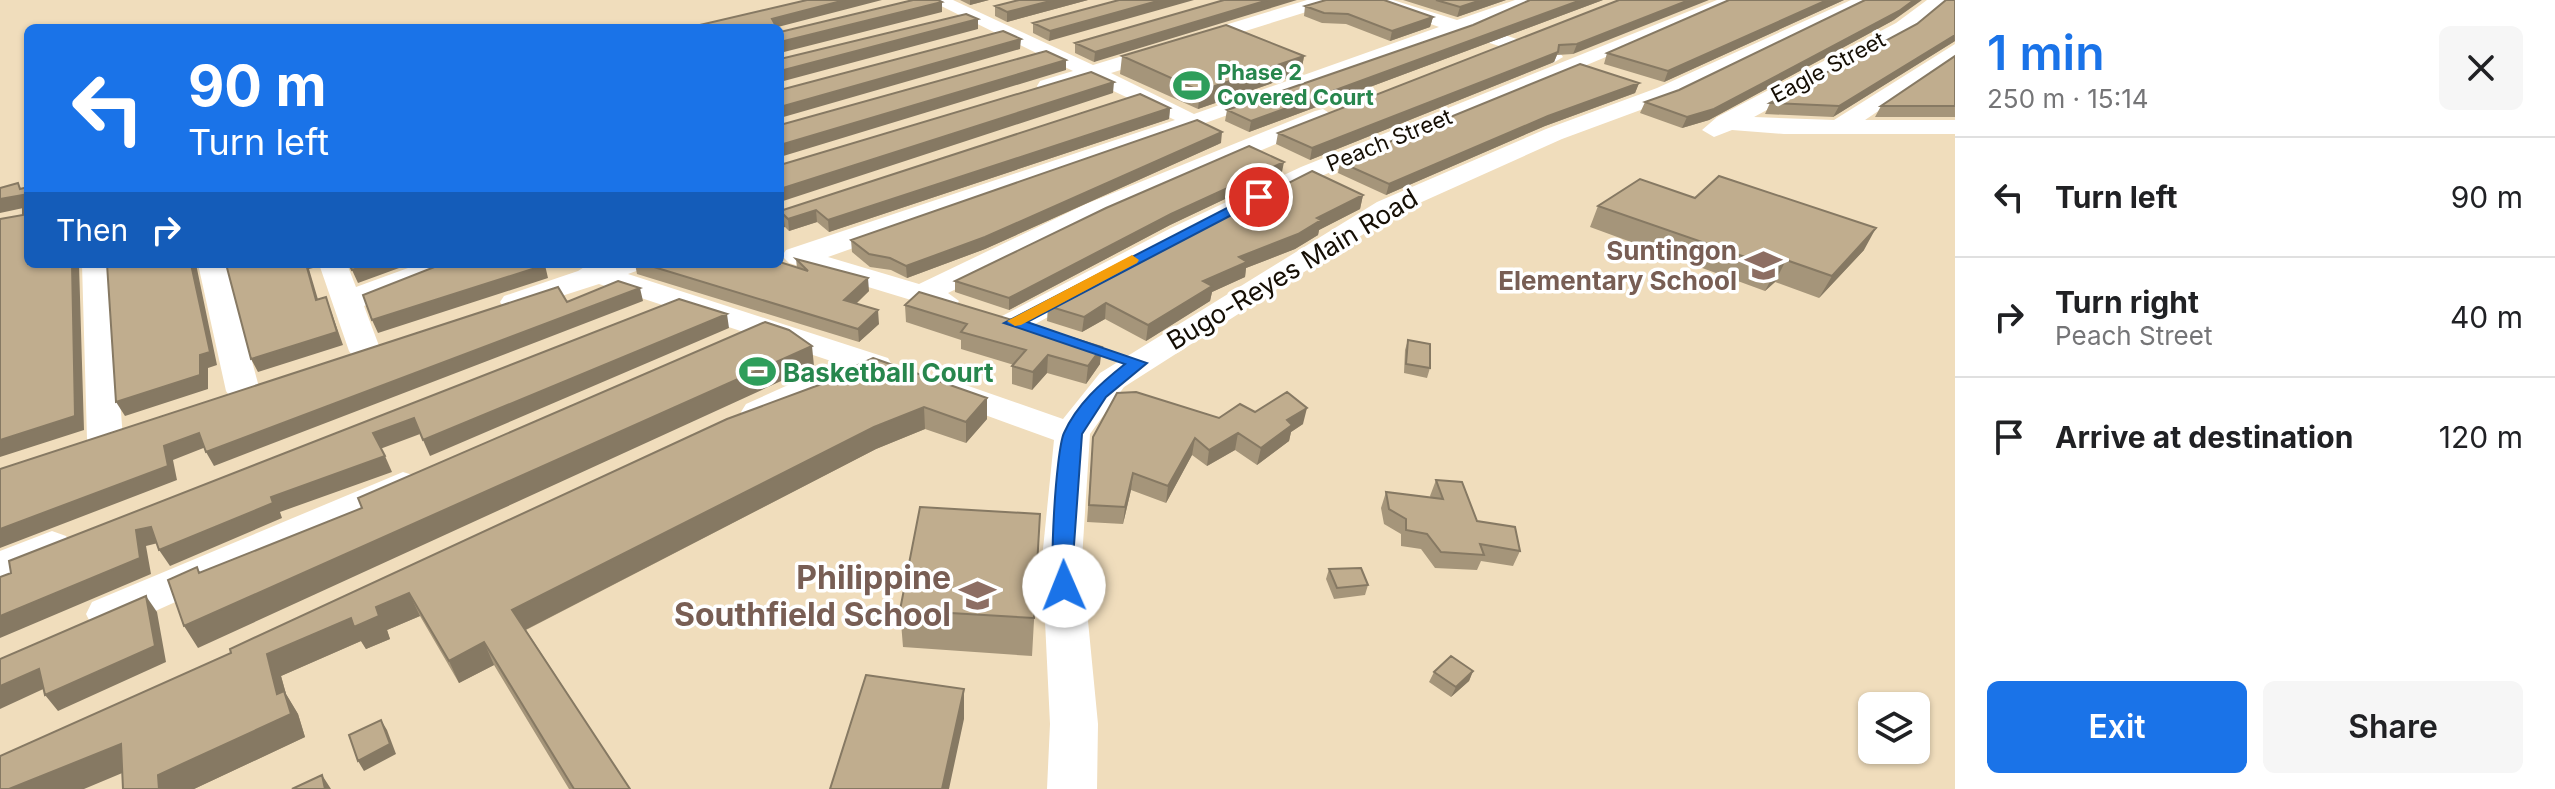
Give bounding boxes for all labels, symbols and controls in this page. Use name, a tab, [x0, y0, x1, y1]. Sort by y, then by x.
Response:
text: 1 min	[1987, 23, 2105, 82]
street label: Eagle Street	[1766, 26, 1890, 108]
button: close	[2439, 26, 2523, 110]
text: 90 m	[188, 52, 327, 120]
icon: left	[56, 56, 160, 160]
place label: Phase 2 Covered Court	[1217, 59, 1374, 110]
sports icon: Phase 2 Covered Court	[1172, 66, 1210, 104]
text: 250 m · 15:14	[1987, 83, 2149, 114]
street label: Peach Street	[1322, 103, 1456, 177]
text: Turn left	[188, 120, 329, 164]
pin	[1225, 163, 1293, 231]
icon: arrive	[1237, 175, 1281, 219]
icon: left	[1987, 175, 2031, 219]
text: Turn left	[2055, 179, 2177, 215]
text: 90 m	[2451, 179, 2523, 215]
street label: Bugo-Reyes Main Road	[1161, 182, 1423, 356]
icon: right	[144, 208, 188, 252]
text: Then	[56, 212, 128, 248]
place label: Suntingon Elementary School	[1498, 235, 1737, 296]
school or university icon: Suntingon Elementary School	[1744, 246, 1782, 284]
text: Turn right	[2055, 284, 2199, 320]
icon: right	[1987, 295, 2031, 339]
text: 40 m	[2450, 299, 2523, 335]
text: Peach Street	[2055, 320, 2212, 351]
sports icon: Basketball Court	[738, 353, 776, 391]
place label: Basketball Court	[783, 357, 994, 388]
icon: arrive	[1987, 415, 2031, 459]
text: Arrive at destination	[2055, 419, 2353, 455]
text: 120 m	[2439, 419, 2523, 455]
position arrow	[1022, 544, 1106, 628]
place label: Philippine Southfield School	[674, 558, 951, 634]
school or university icon: Philippine Southfield School	[958, 576, 996, 614]
button: Exit	[1987, 681, 2247, 773]
button: Share	[2263, 681, 2523, 773]
map controls	[1858, 692, 1930, 764]
button: layers	[1858, 692, 1930, 764]

